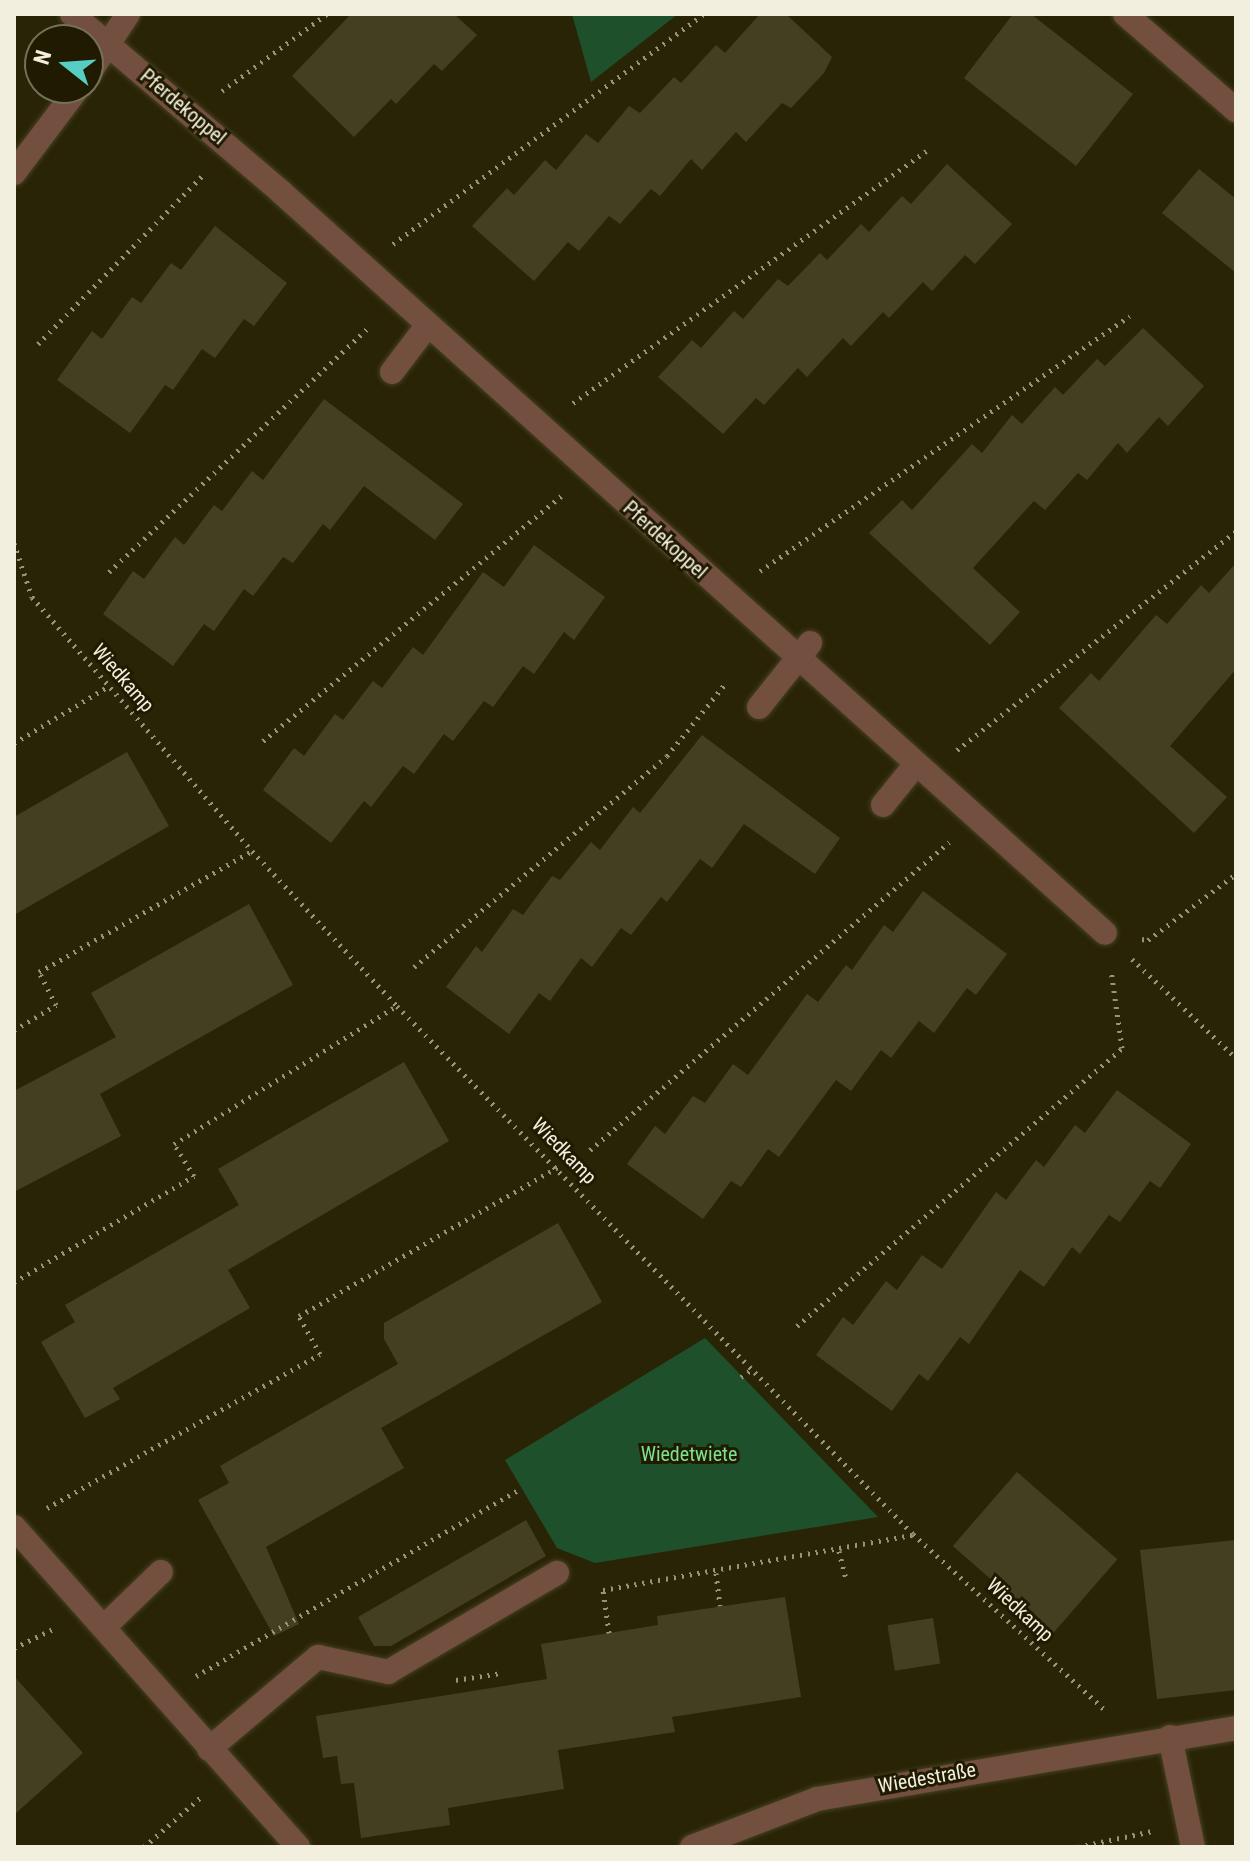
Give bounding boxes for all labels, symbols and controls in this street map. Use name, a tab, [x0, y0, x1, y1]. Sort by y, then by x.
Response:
north arrow	[24, 24, 104, 104]
text: N	[29, 47, 56, 68]
street label: Pferdekoppel	[135, 64, 231, 150]
street label: Pferdekoppel	[618, 496, 712, 584]
street label: Wiedkamp	[87, 639, 159, 717]
street label: Wiedkamp	[527, 1113, 601, 1189]
park label: Wiedetwiete	[641, 1442, 737, 1466]
street label: Wiedkamp	[982, 1573, 1058, 1647]
street label: Wiedestraße	[876, 1758, 978, 1798]

